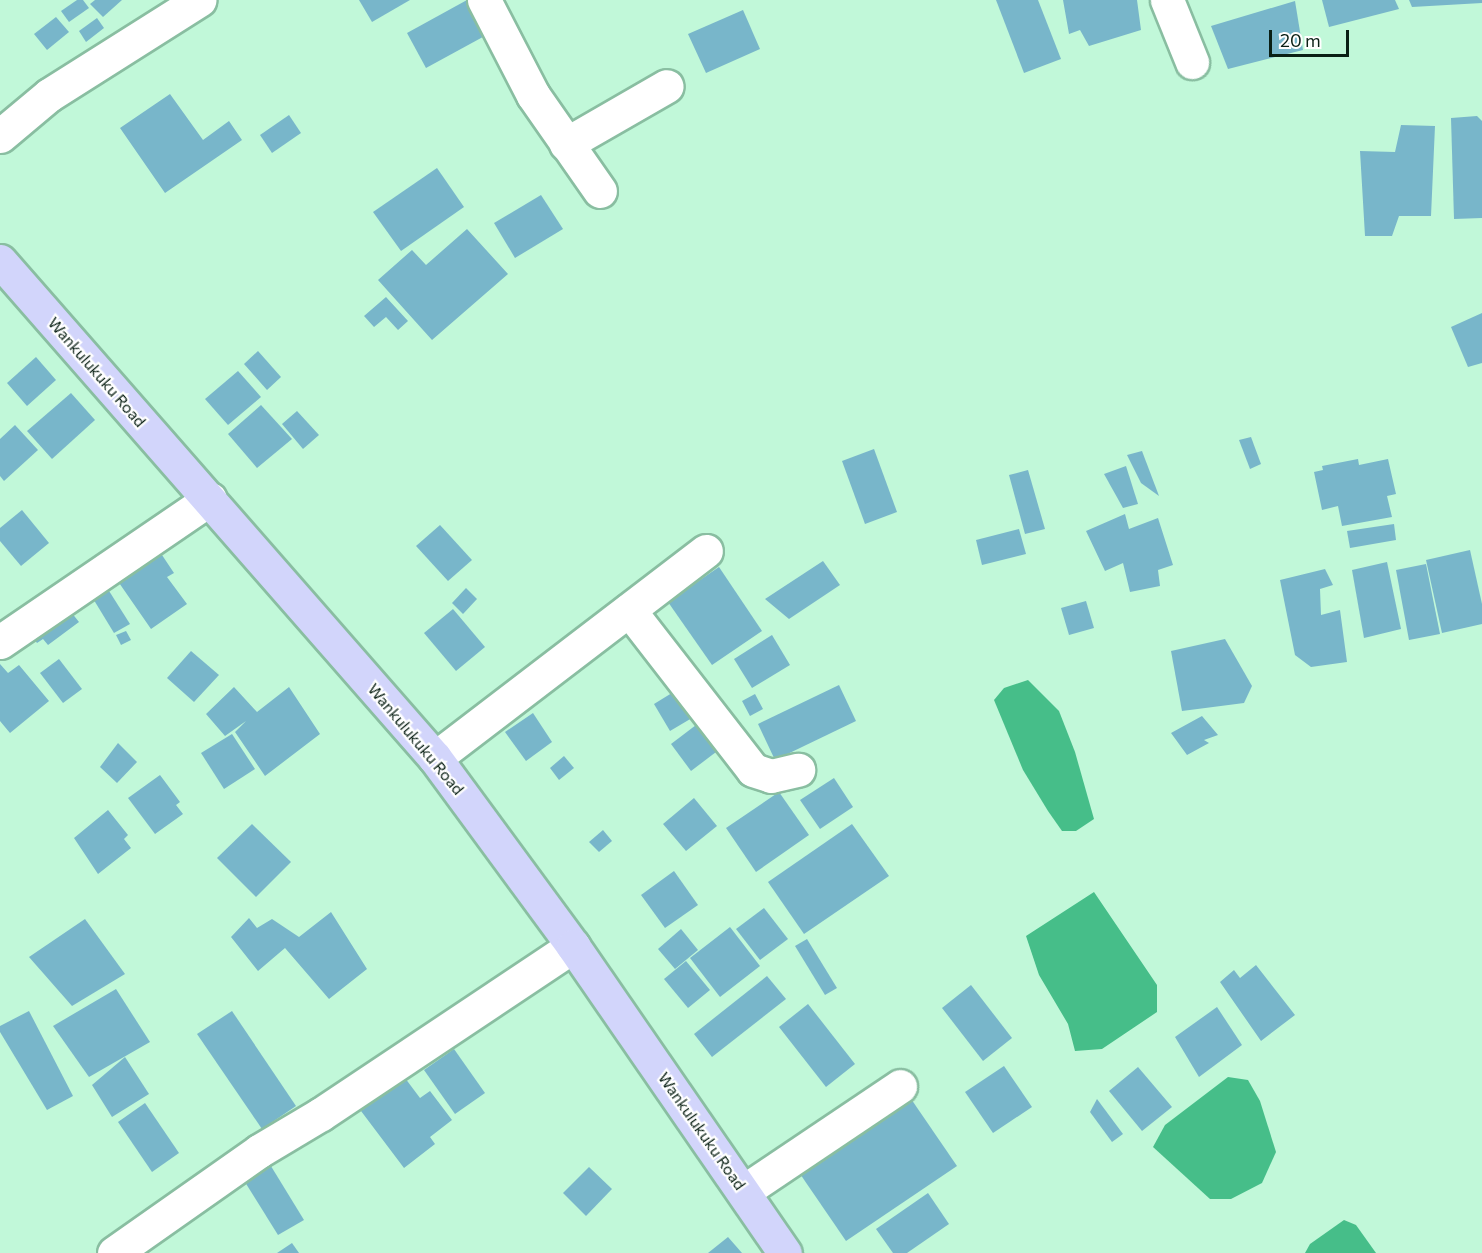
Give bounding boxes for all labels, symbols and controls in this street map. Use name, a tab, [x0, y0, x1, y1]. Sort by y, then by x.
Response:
scale bar	[1272, 18, 1352, 56]
text: 20 m	[1280, 29, 1321, 51]
street label: Wankulukuku Road	[44, 313, 150, 431]
street label: Wankulukuku Road	[364, 679, 468, 799]
street label: Wankulukuku Road	[654, 1068, 750, 1194]

